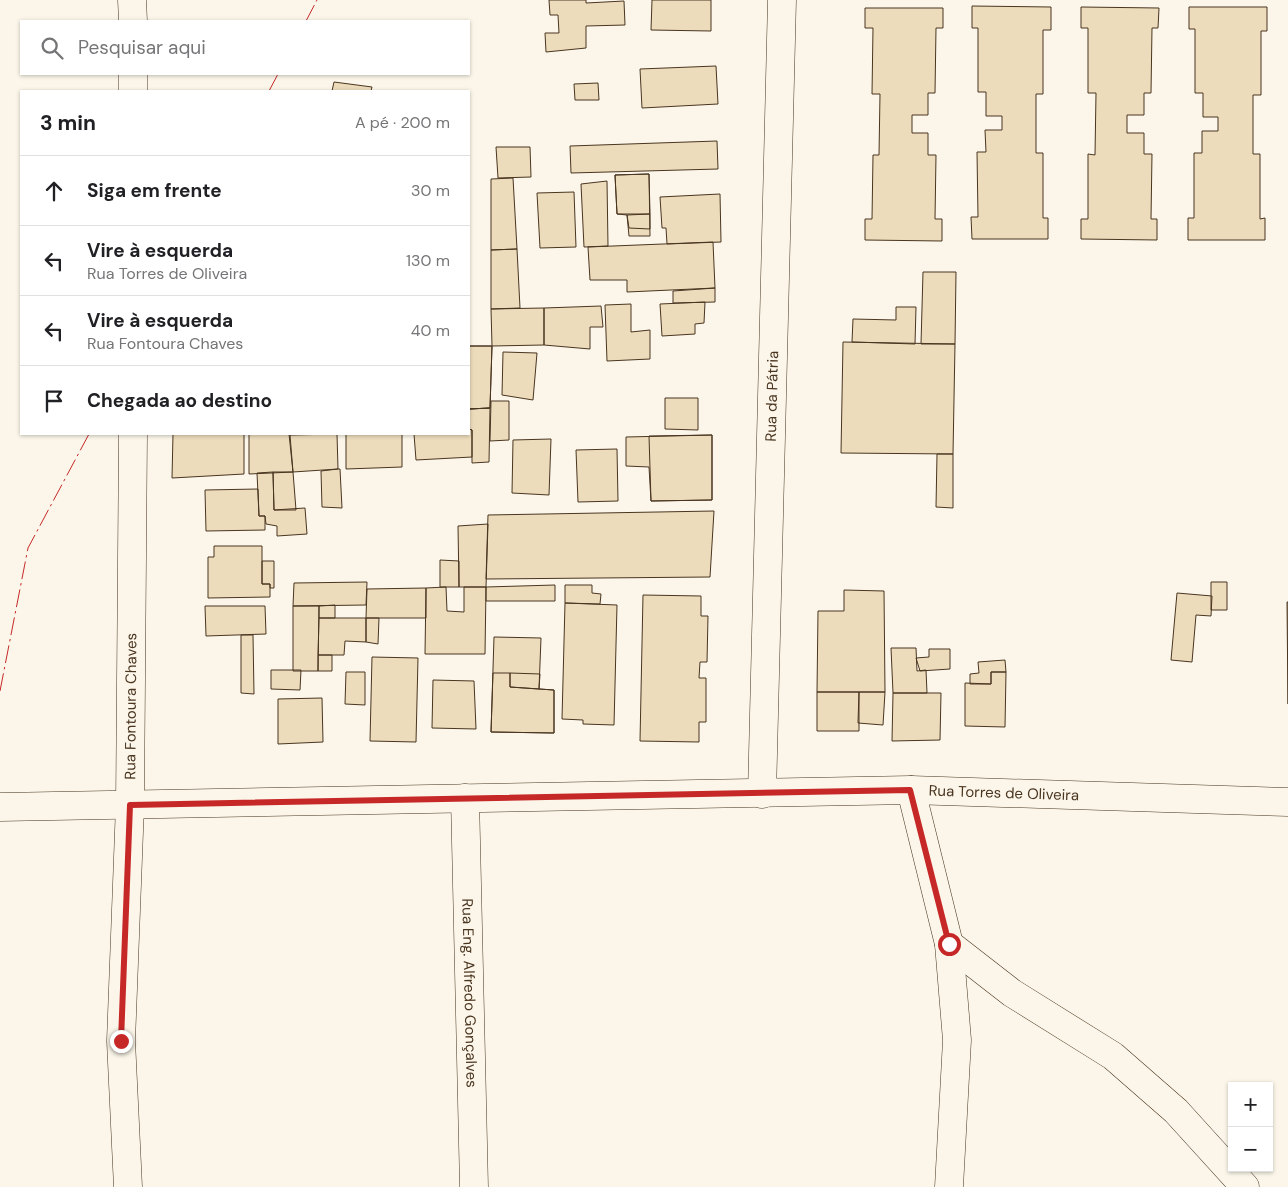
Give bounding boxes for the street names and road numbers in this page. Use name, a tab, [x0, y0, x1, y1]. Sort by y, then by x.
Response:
street label: Rua da Pátria	[761, 350, 783, 442]
street label: Rua Fontoura Chaves	[120, 633, 141, 780]
street label: Rua Torres de Oliveira	[928, 781, 1079, 805]
street label: Rua Eng. Alfredo Gonçalves	[457, 898, 482, 1088]

